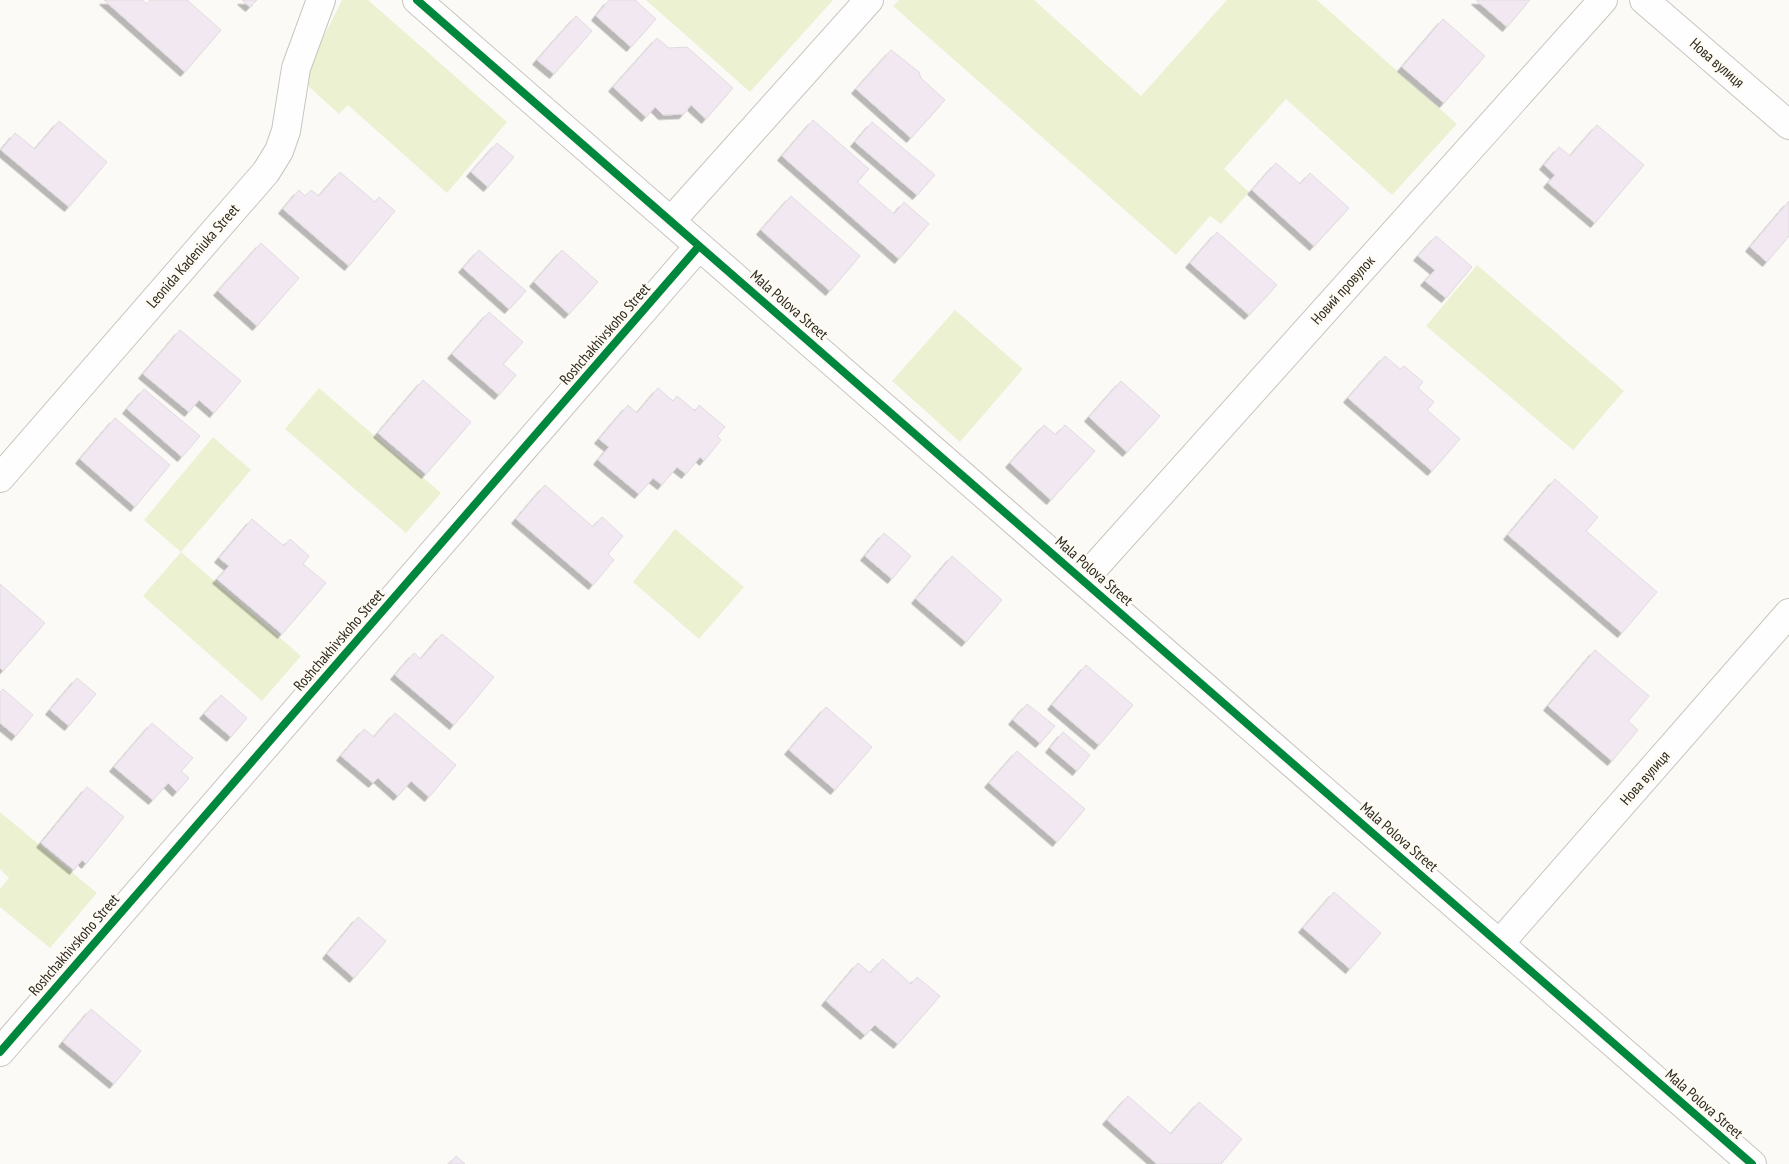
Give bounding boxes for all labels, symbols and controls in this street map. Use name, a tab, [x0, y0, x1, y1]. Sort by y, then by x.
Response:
street label: Нова вулиця	[1686, 34, 1749, 92]
street label: Leonida Kadeniuka Street	[142, 200, 243, 312]
street label: Новий провулок	[1307, 251, 1379, 328]
street label: Mala Polova Street	[747, 266, 832, 344]
street label: Roshchakhivskoho Street	[555, 279, 654, 388]
street label: Mala Polova Street	[1052, 532, 1137, 610]
street label: Roshchakhivskoho Street	[289, 585, 388, 694]
street label: Нова вулиця	[1616, 746, 1674, 809]
street label: Mala Polova Street	[1357, 798, 1442, 876]
street label: Roshchakhivskoho Street	[24, 890, 123, 999]
street label: Mala Polova Street	[1662, 1065, 1747, 1143]

